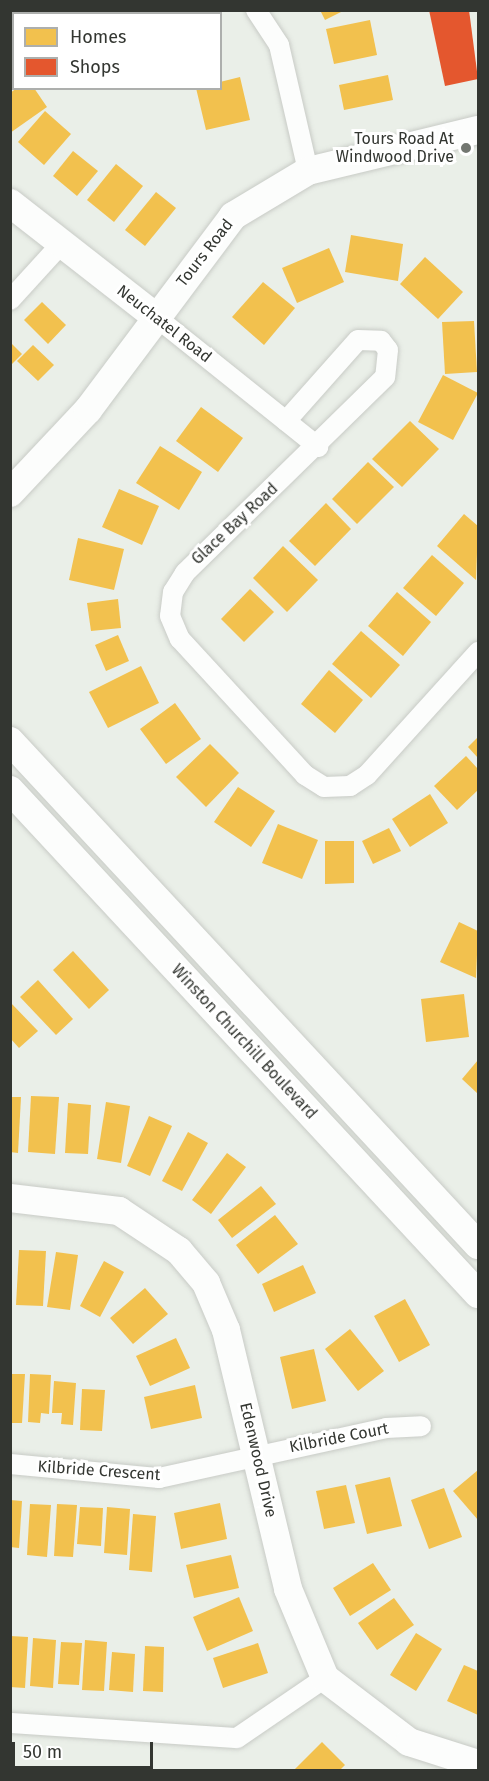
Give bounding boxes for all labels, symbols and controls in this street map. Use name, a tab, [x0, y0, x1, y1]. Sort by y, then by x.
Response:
legend	[12, 12, 222, 90]
text: Homes	[70, 26, 126, 48]
text: Shops	[70, 56, 120, 78]
place label: Tours Road At Windwood Drive	[336, 129, 454, 167]
marker: Tours Road At Windwood Drive	[459, 141, 473, 155]
street label: Tours Road	[173, 215, 237, 291]
street label: Neuchatel Road	[113, 281, 215, 367]
street label: Glace Bay Road	[188, 479, 282, 569]
street label: Winston Churchill Boulevard	[167, 961, 321, 1123]
street label: Edenwood Drive	[235, 1401, 281, 1519]
street label: Kilbride Court	[288, 1419, 390, 1457]
street label: Kilbride Crescent	[37, 1457, 161, 1485]
scale bar	[15, 1730, 156, 1768]
text: 50 m	[23, 1741, 62, 1763]

